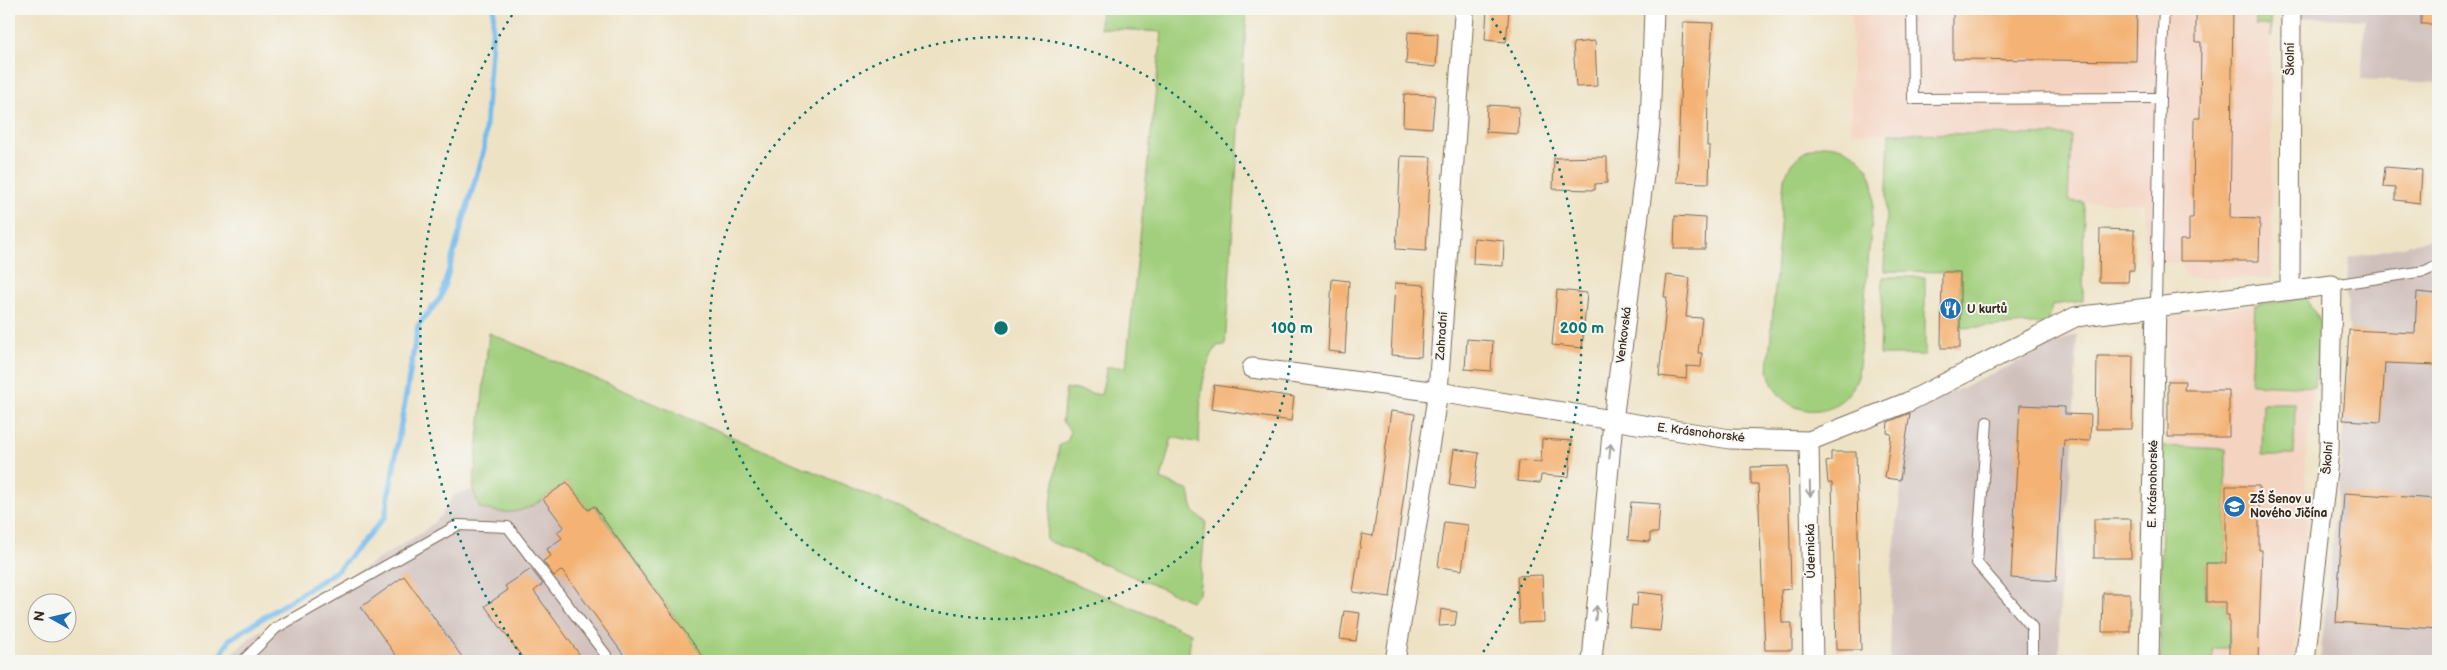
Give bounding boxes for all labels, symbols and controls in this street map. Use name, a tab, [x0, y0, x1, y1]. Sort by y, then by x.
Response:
street label: Školní	[2282, 42, 2298, 75]
restaurant icon: U kurtů	[1939, 297, 1963, 321]
place label: U kurtů	[1967, 302, 2008, 317]
street label: Venkovská	[1613, 306, 1635, 364]
street label: Zahradní	[1433, 311, 1451, 362]
centre of rings	[992, 319, 1010, 337]
text: 100 m	[1271, 319, 1313, 338]
text: 200 m	[1560, 319, 1604, 338]
street label: E. Krásnohorské	[1656, 420, 1746, 446]
street label: E. Krásnohorské	[2145, 440, 2161, 528]
street label: Školní	[2318, 441, 2337, 475]
one-way arrow	[1605, 443, 1615, 459]
one-way arrow	[1805, 481, 1815, 497]
place label: ZŠ Šenov u Nového Jičína	[2250, 490, 2327, 521]
school or university icon: ZŠ Šenov u Nového Jičína	[2222, 494, 2246, 518]
street label: Údernická	[1801, 523, 1819, 579]
north arrow	[28, 592, 78, 642]
one-way arrow	[1591, 605, 1601, 621]
text: N	[30, 610, 49, 623]

